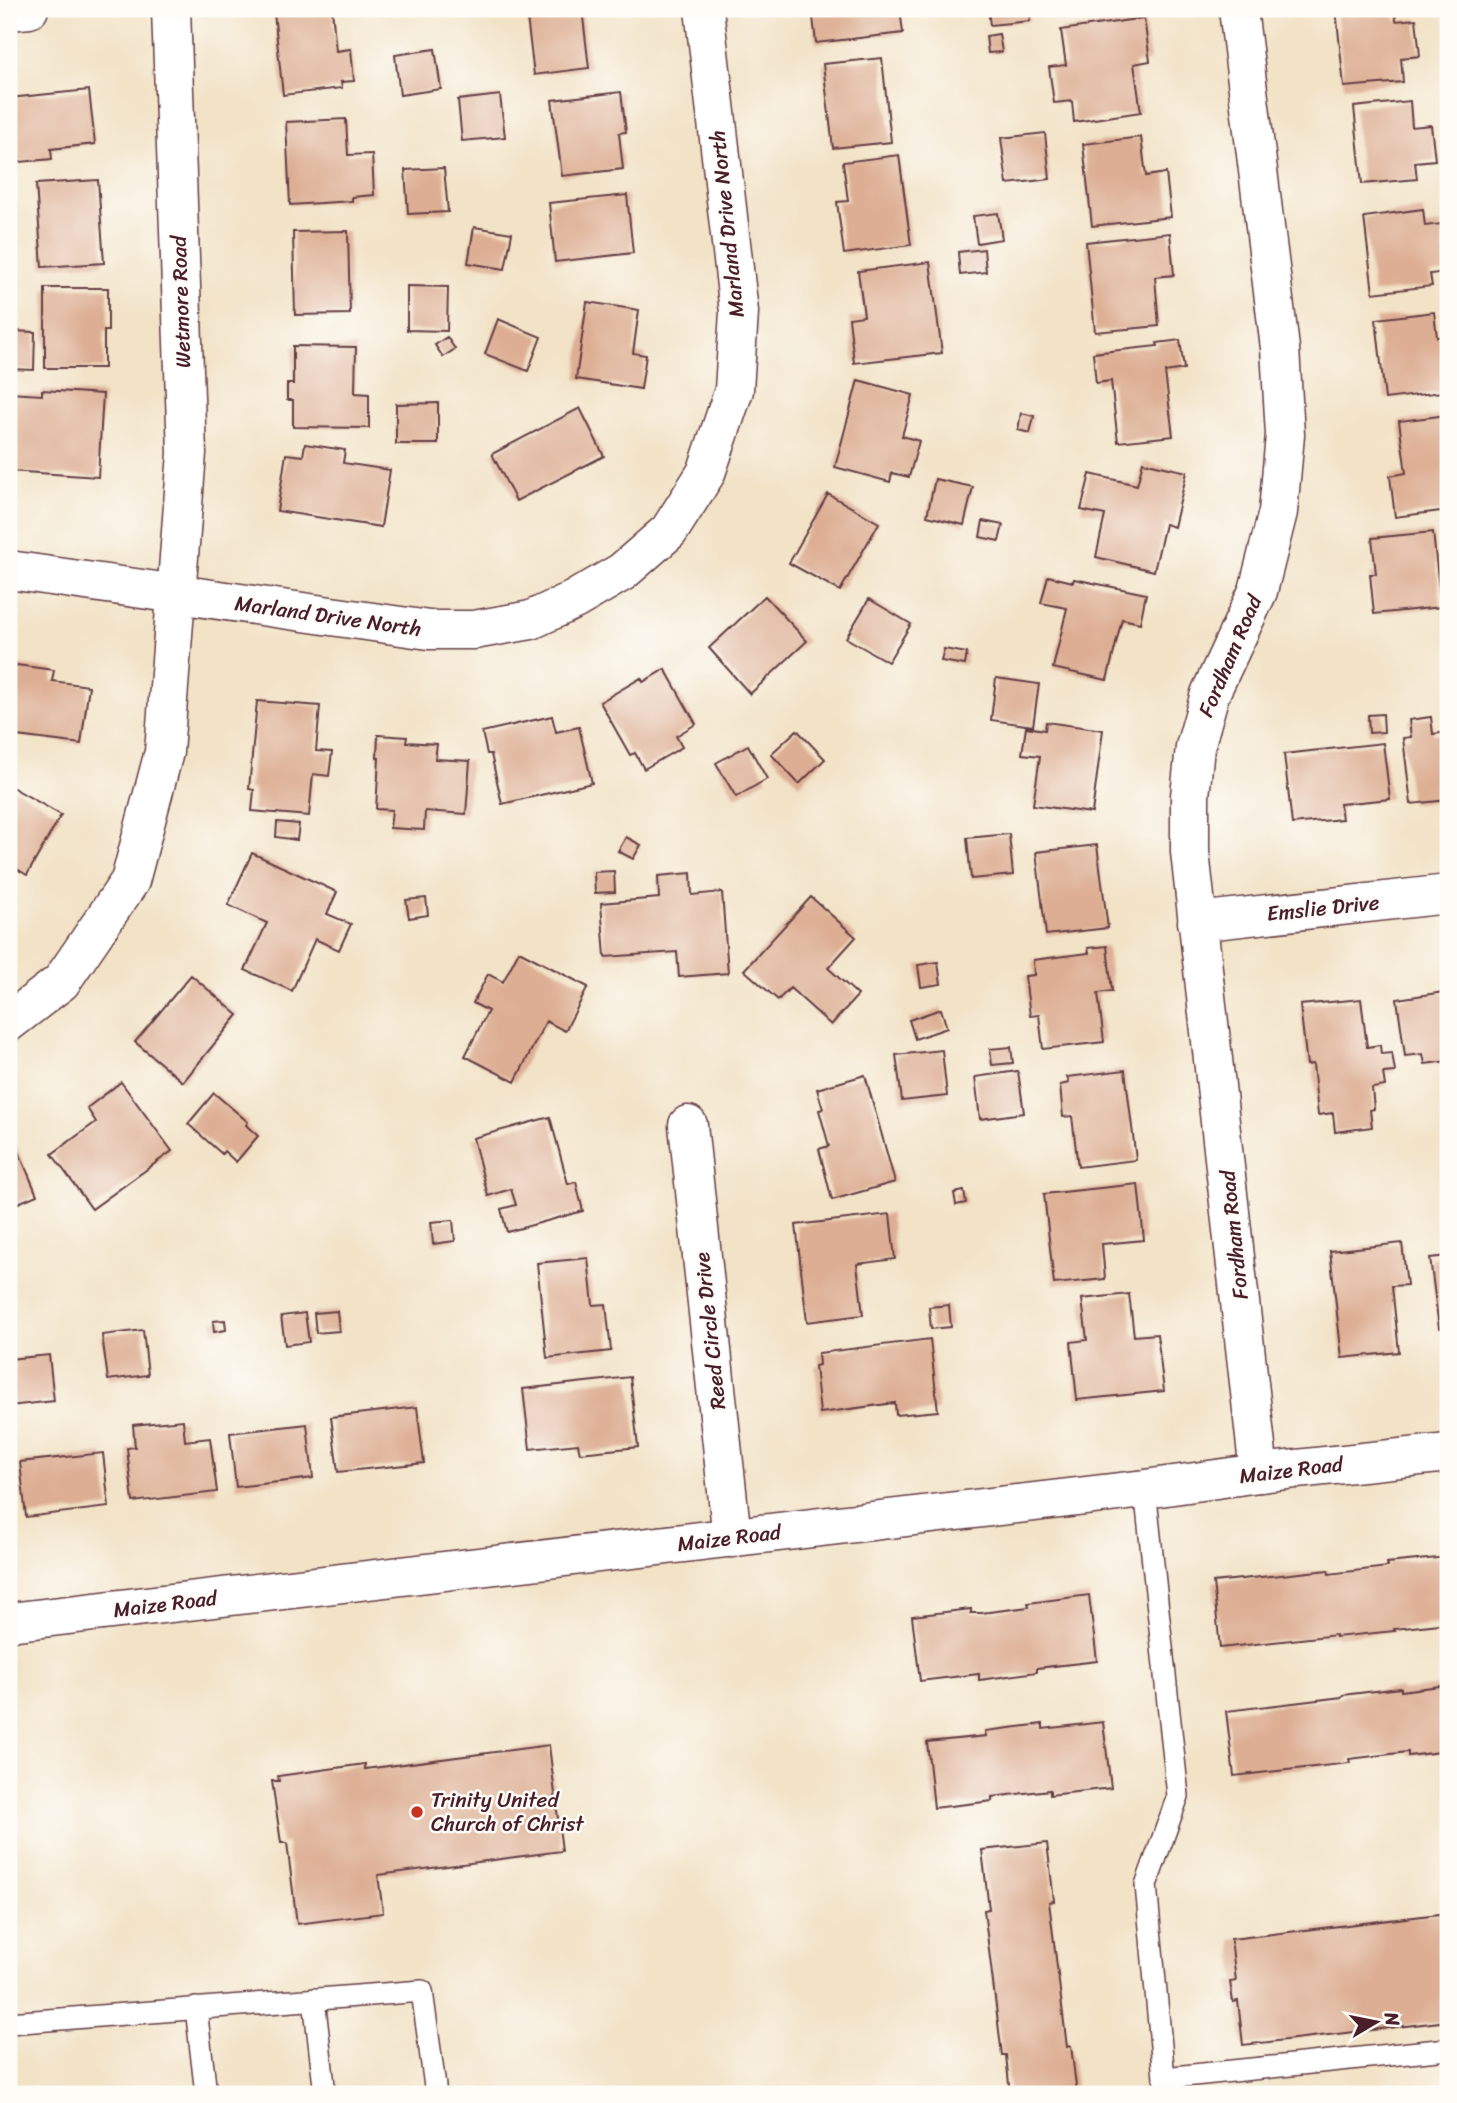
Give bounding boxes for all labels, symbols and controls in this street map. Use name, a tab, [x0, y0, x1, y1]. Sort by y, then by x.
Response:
street label: Marland Drive North	[698, 129, 756, 319]
street label: Wetmore Road	[160, 233, 202, 369]
street label: Marland Drive North	[232, 584, 424, 648]
street label: Fordham Road	[1187, 587, 1274, 723]
street label: Emslie Drive	[1265, 883, 1381, 933]
street label: Fordham Road	[1208, 1167, 1260, 1301]
street label: Reed Circle Drive	[683, 1250, 737, 1412]
street label: Maize Road	[1237, 1445, 1347, 1495]
street label: Maize Road	[675, 1513, 785, 1563]
street label: Maize Road	[111, 1579, 221, 1629]
place label: Trinity United Church of Christ	[431, 1781, 585, 1843]
marker: Trinity United Church of Christ	[409, 1804, 425, 1820]
north arrow	[1342, 1988, 1412, 2058]
text: N	[1375, 2009, 1410, 2029]

